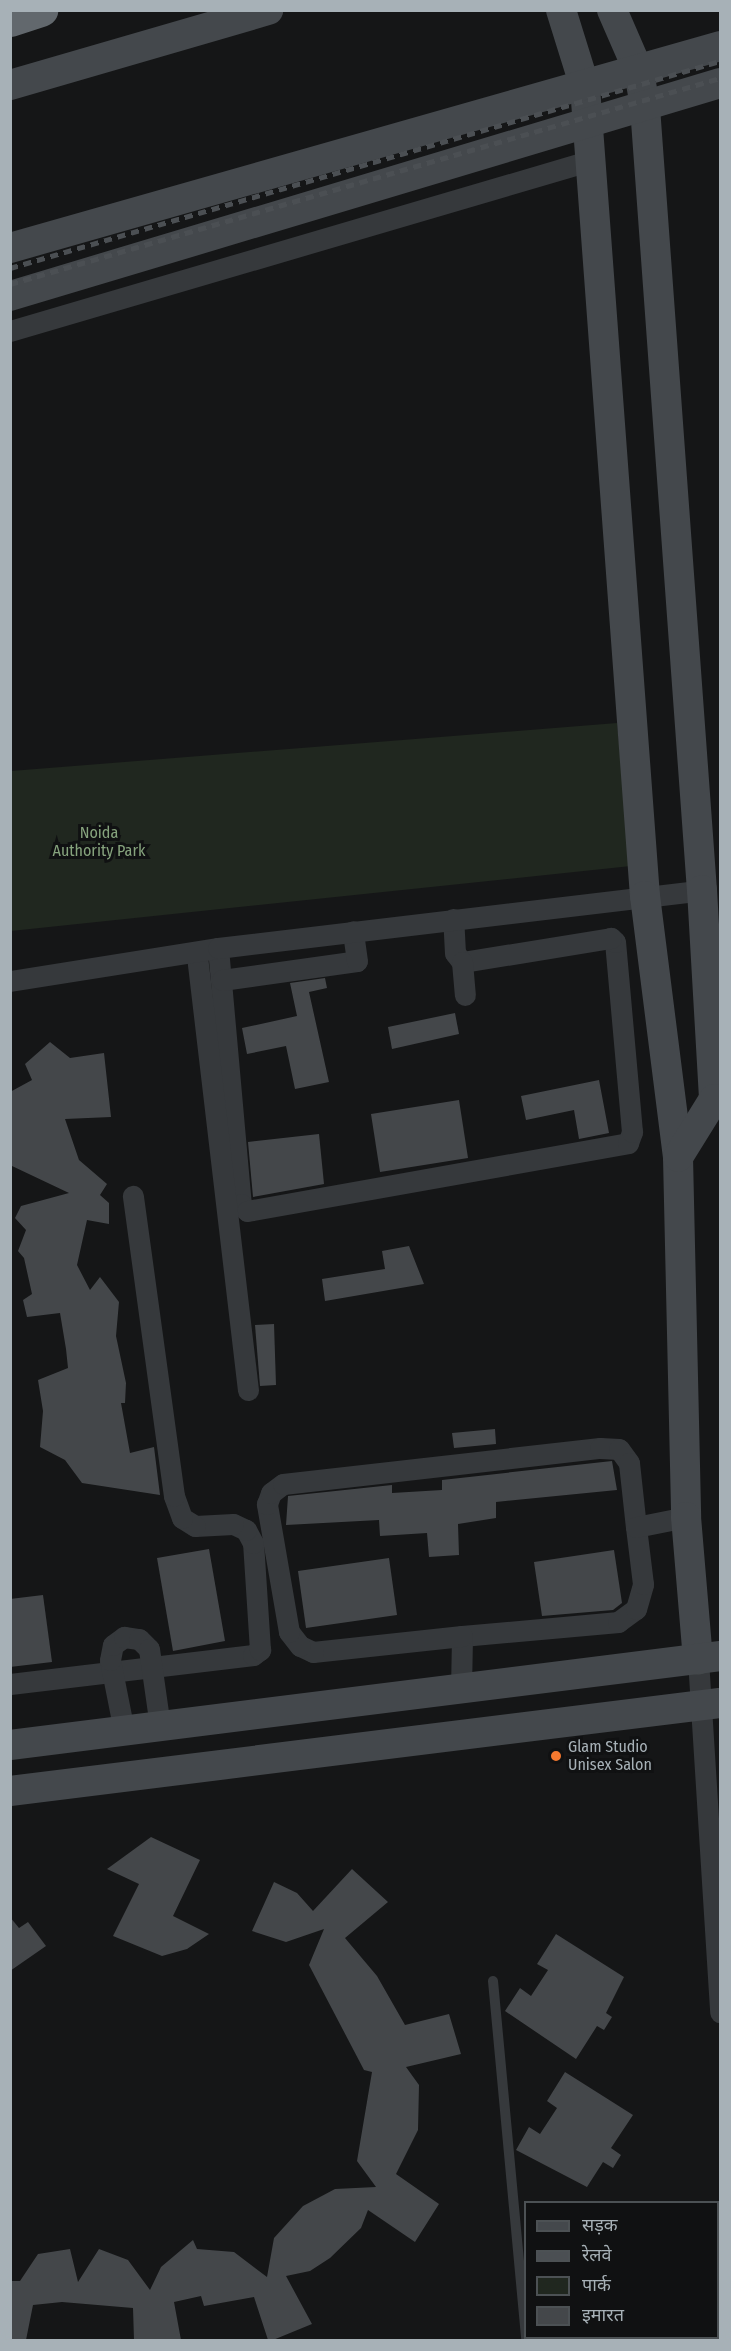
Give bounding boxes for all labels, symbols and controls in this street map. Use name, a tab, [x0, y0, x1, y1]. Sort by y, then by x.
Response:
park label: Noida Authority Park	[53, 823, 145, 861]
place label: Glam Studio Unisex Salon	[568, 1737, 652, 1775]
marker: Glam Studio Unisex Salon	[549, 1749, 563, 1763]
legend	[524, 2201, 719, 2339]
text: सड़क	[582, 2214, 618, 2236]
text: रेलवे	[582, 2244, 612, 2266]
text: पार्क	[582, 2274, 611, 2296]
text: इमारत	[582, 2304, 624, 2326]

